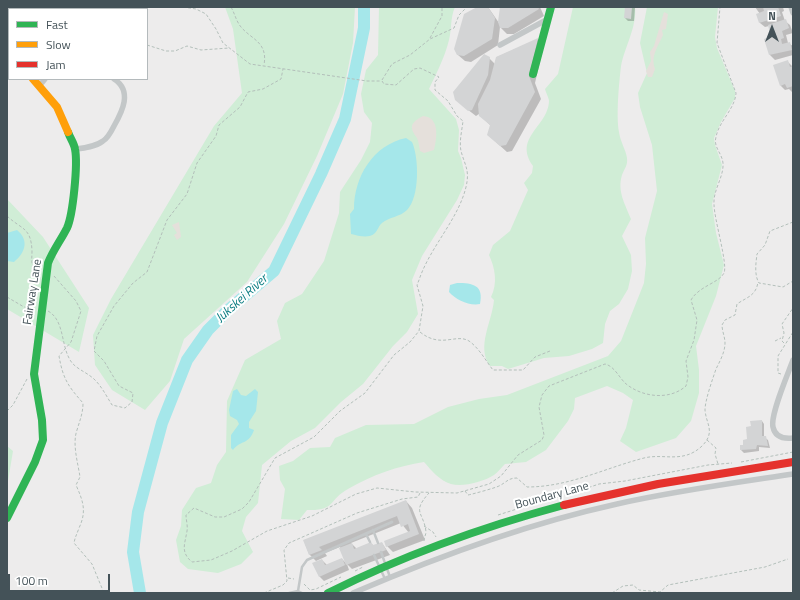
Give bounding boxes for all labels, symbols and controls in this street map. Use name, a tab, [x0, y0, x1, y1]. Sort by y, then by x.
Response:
legend	[8, 8, 148, 80]
north arrow	[752, 8, 792, 48]
text: N	[768, 8, 776, 24]
text: Fast	[46, 15, 68, 34]
text: Slow	[46, 35, 71, 54]
text: Jam	[46, 55, 66, 74]
street label: Fairway Lane	[21, 258, 45, 326]
water label: Jukskei River	[213, 272, 271, 326]
street label: Boundary Lane	[514, 479, 590, 513]
scale bar	[10, 566, 112, 592]
text: 100 m	[15, 571, 48, 590]

